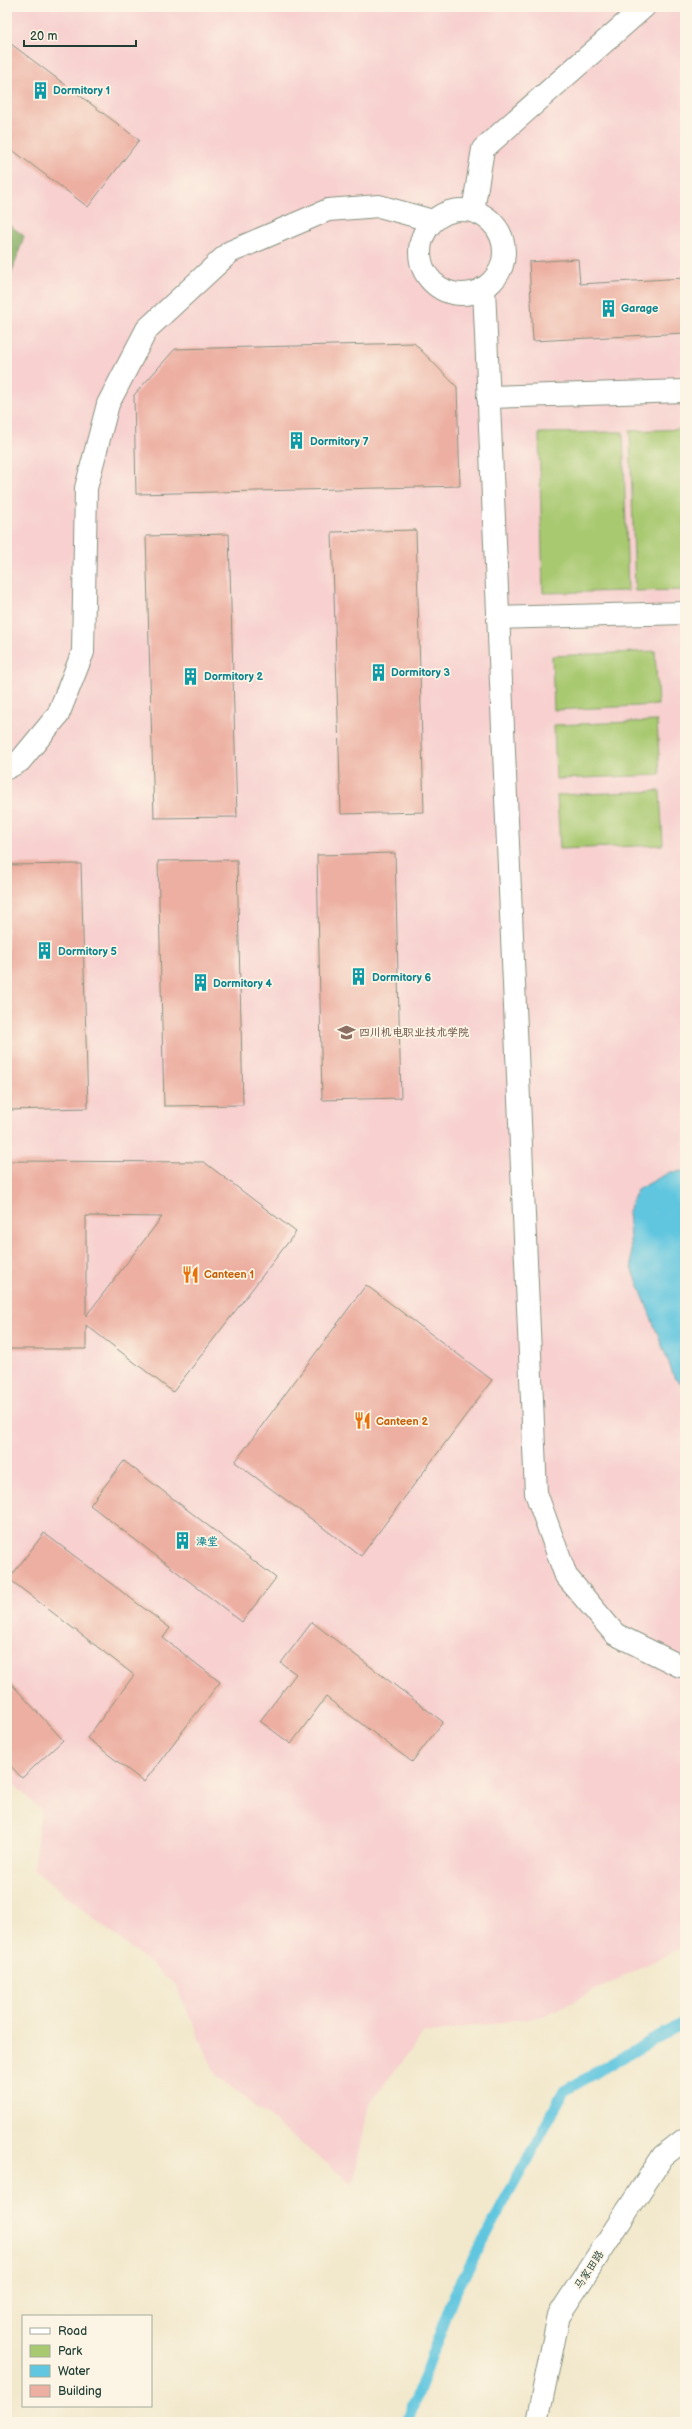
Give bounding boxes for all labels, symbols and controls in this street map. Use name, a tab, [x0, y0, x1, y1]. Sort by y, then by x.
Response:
scale bar	[24, 22, 136, 48]
text: 20 m	[30, 29, 57, 44]
building icon: Dormitory 1	[30, 80, 50, 100]
place label: Dormitory 1	[53, 84, 110, 97]
building icon: Garage	[598, 298, 618, 318]
place label: Garage	[621, 302, 658, 315]
building icon: Dormitory 7	[287, 431, 307, 451]
place label: Dormitory 7	[310, 435, 369, 448]
building icon: Dormitory 3	[368, 662, 388, 682]
building icon: Dormitory 2	[181, 666, 201, 686]
place label: Dormitory 3	[391, 666, 450, 679]
place label: Dormitory 2	[204, 670, 263, 683]
building icon: Dormitory 5	[35, 941, 55, 961]
place label: Dormitory 5	[58, 945, 117, 958]
building icon: Dormitory 6	[349, 967, 369, 987]
place label: Dormitory 6	[372, 971, 431, 984]
building icon: Dormitory 4	[190, 973, 210, 993]
place label: Dormitory 4	[213, 977, 272, 990]
school or university icon: 四川机电职业技术学院	[336, 1022, 356, 1042]
place label: 四川机电职业技术学院	[359, 1026, 469, 1039]
restaurant icon: Canteen 1	[181, 1264, 201, 1284]
place label: Canteen 1	[204, 1268, 254, 1281]
restaurant icon: Canteen 2	[353, 1411, 373, 1431]
place label: Canteen 2	[376, 1415, 429, 1428]
building icon: 澡堂	[173, 1531, 193, 1551]
place label: 澡堂	[196, 1535, 218, 1548]
street label: 马家田路	[572, 2248, 606, 2292]
legend	[22, 2315, 152, 2407]
text: Road	[58, 2324, 87, 2339]
text: Park	[58, 2344, 82, 2359]
text: Water	[58, 2364, 90, 2379]
text: Building	[58, 2384, 102, 2399]

